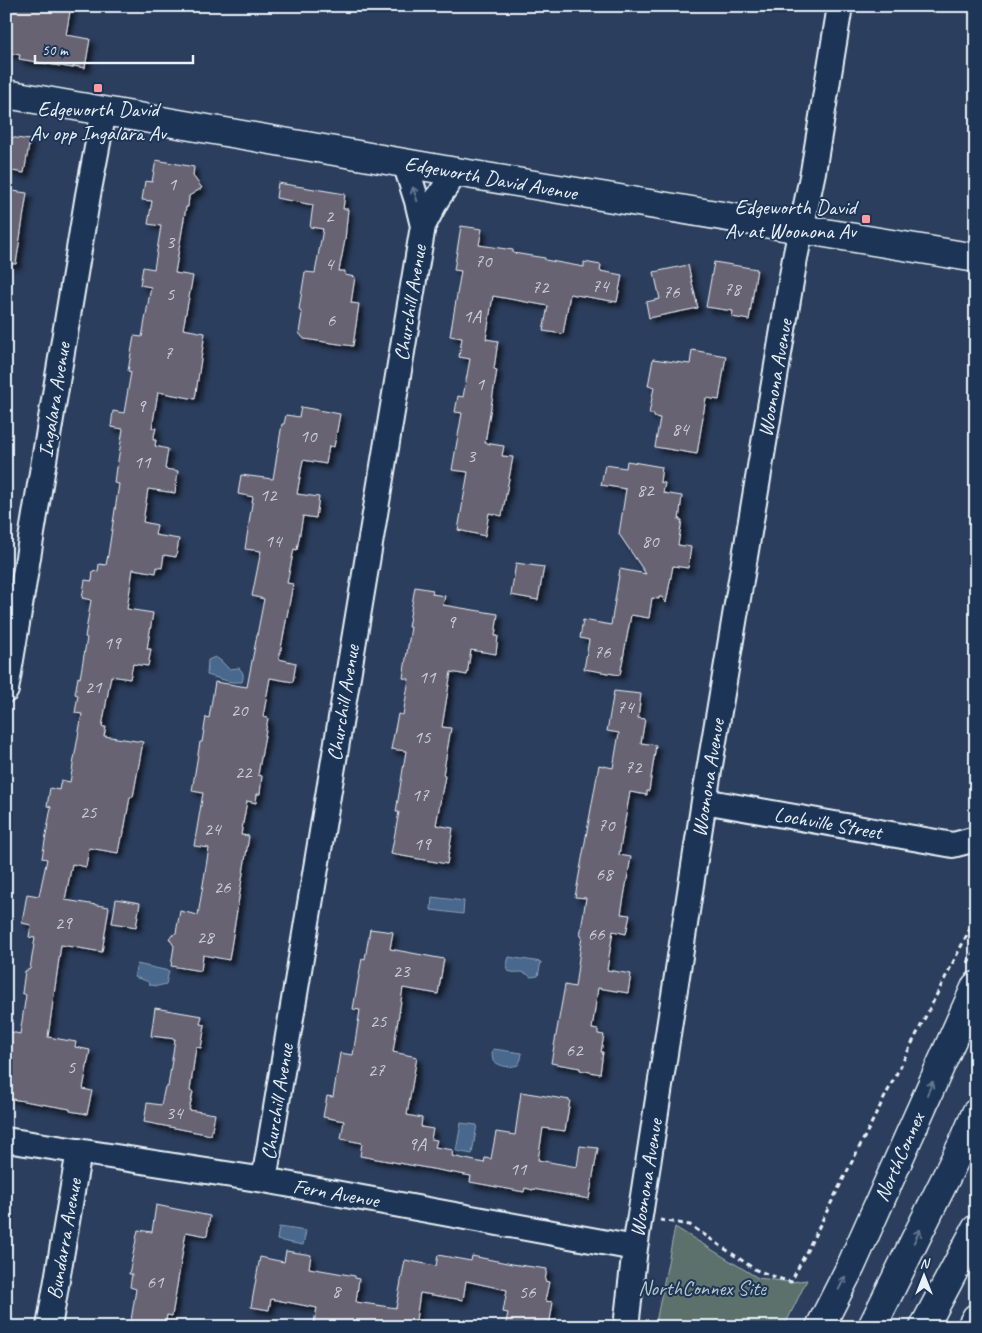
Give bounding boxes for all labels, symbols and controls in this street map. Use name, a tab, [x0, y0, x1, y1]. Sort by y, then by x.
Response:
scale bar	[35, 32, 192, 64]
text: 50 m	[42, 41, 69, 60]
marker: Edgeworth David Av opp Ingalara Av	[92, 82, 104, 94]
place label: Edgeworth David Av opp Ingalara Av	[30, 96, 168, 146]
street label: Edgeworth David Avenue	[403, 150, 581, 206]
house number: 1	[168, 172, 178, 196]
one-way arrow	[410, 187, 419, 202]
place label: Edgeworth David Av at Woonona Av	[725, 194, 860, 244]
house number: 2	[325, 204, 335, 228]
marker: Edgeworth David Av at Woonona Av	[860, 213, 872, 225]
house number: 3	[166, 230, 176, 254]
street label: Churchill Avenue	[388, 242, 432, 363]
house number: 70	[474, 249, 493, 273]
house number: 4	[325, 252, 336, 276]
house number: 74	[591, 274, 611, 298]
house number: 72	[531, 275, 550, 299]
house number: 78	[723, 277, 743, 301]
house number: 76	[662, 280, 681, 304]
house number: 5	[166, 282, 176, 306]
house number: 1A	[463, 304, 483, 328]
house number: 6	[327, 308, 337, 332]
street label: Woonona Avenue	[752, 315, 799, 439]
street label: Ingalara Avenue	[32, 340, 76, 459]
house number: 7	[164, 341, 174, 365]
house number: 1	[476, 372, 486, 396]
house number: 9	[137, 394, 147, 418]
house number: 84	[671, 417, 691, 441]
house number: 10	[299, 424, 318, 448]
house number: 3	[467, 444, 477, 468]
house number: 11	[133, 450, 152, 474]
house number: 82	[636, 478, 655, 502]
house number: 12	[259, 483, 278, 507]
house number: 14	[264, 529, 284, 553]
house number: 80	[641, 529, 660, 553]
house number: 9	[447, 610, 457, 634]
house number: 19	[103, 631, 122, 655]
house number: 76	[593, 640, 612, 664]
street label: Churchill Avenue	[321, 642, 365, 763]
house number: 11	[418, 665, 437, 689]
house number: 21	[84, 675, 103, 699]
house number: 74	[616, 695, 636, 719]
house number: 20	[230, 698, 249, 722]
street label: Woonona Avenue	[686, 715, 730, 839]
house number: 15	[413, 725, 432, 749]
house number: 72	[624, 755, 643, 779]
house number: 22	[234, 760, 253, 784]
house number: 17	[411, 783, 430, 807]
house number: 25	[79, 800, 98, 824]
street label: Lochville Street	[772, 801, 886, 846]
house number: 70	[597, 813, 616, 837]
house number: 24	[203, 817, 223, 841]
house number: 19	[413, 832, 432, 856]
house number: 68	[595, 862, 615, 886]
house number: 26	[213, 875, 232, 899]
house number: 29	[54, 911, 73, 935]
house number: 66	[587, 922, 606, 946]
house number: 28	[196, 925, 216, 949]
house number: 23	[392, 959, 411, 983]
house number: 25	[369, 1009, 388, 1033]
house number: 62	[565, 1038, 584, 1062]
street label: Churchill Avenue	[255, 1041, 299, 1162]
house number: 5	[67, 1055, 77, 1079]
house number: 27	[367, 1058, 386, 1082]
one-way arrow	[926, 1081, 936, 1096]
house number: 34	[165, 1101, 185, 1125]
street label: NorthConnex	[868, 1107, 931, 1205]
street label: Woonona Avenue	[624, 1115, 668, 1239]
house number: 9A	[408, 1132, 428, 1156]
house number: 11	[509, 1157, 528, 1181]
street label: Fern Avenue	[291, 1173, 383, 1214]
street label: Bundarra Avenue	[41, 1176, 88, 1301]
one-way arrow	[913, 1229, 922, 1244]
north arrow	[900, 1250, 950, 1300]
text: N	[920, 1255, 931, 1272]
house number: 61	[146, 1270, 165, 1294]
park label: NorthConnex Site	[638, 1275, 767, 1301]
one-way arrow	[837, 1276, 847, 1291]
house number: 8	[332, 1279, 343, 1303]
house number: 56	[518, 1280, 537, 1304]

